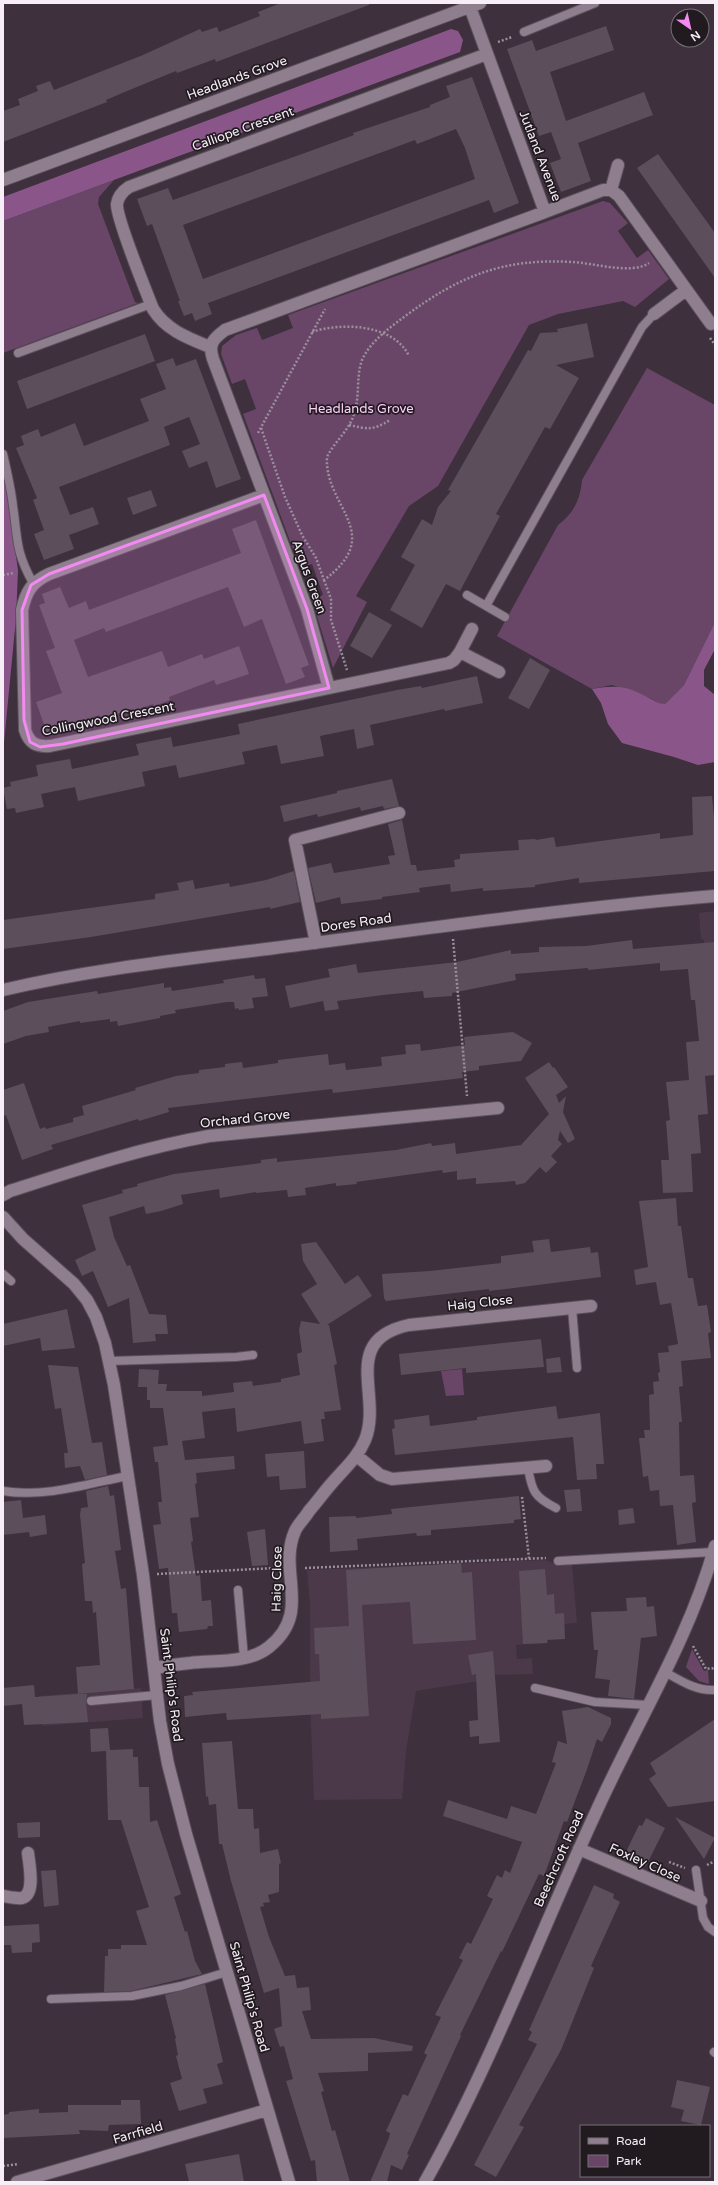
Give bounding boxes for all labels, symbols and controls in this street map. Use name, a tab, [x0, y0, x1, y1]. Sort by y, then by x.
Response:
north arrow	[670, 8, 710, 48]
text: N	[688, 28, 703, 44]
street label: Headlands Grove	[185, 52, 289, 104]
street label: Calliope Crescent	[190, 103, 296, 155]
street label: Jutland Avenue	[515, 109, 565, 203]
park label: Headlands Grove	[308, 401, 414, 417]
street label: Argus Green	[288, 538, 330, 616]
street label: Collingwood Crescent	[40, 698, 176, 740]
street label: Dores Road	[319, 910, 393, 936]
street label: Orchard Grove	[199, 1106, 291, 1132]
street label: Haig Close	[446, 1292, 514, 1314]
street label: Haig Close	[268, 1546, 286, 1612]
street label: Saint Philip's Road	[156, 1627, 186, 1743]
street label: Beechcroft Road	[531, 1808, 587, 1910]
street label: Foxley Close	[607, 1840, 683, 1886]
street label: Saint Philip's Road	[226, 1940, 272, 2054]
street label: Farrfield	[111, 2118, 165, 2148]
legend	[580, 2125, 710, 2177]
text: Road	[616, 2134, 646, 2148]
text: Park	[616, 2154, 642, 2168]

